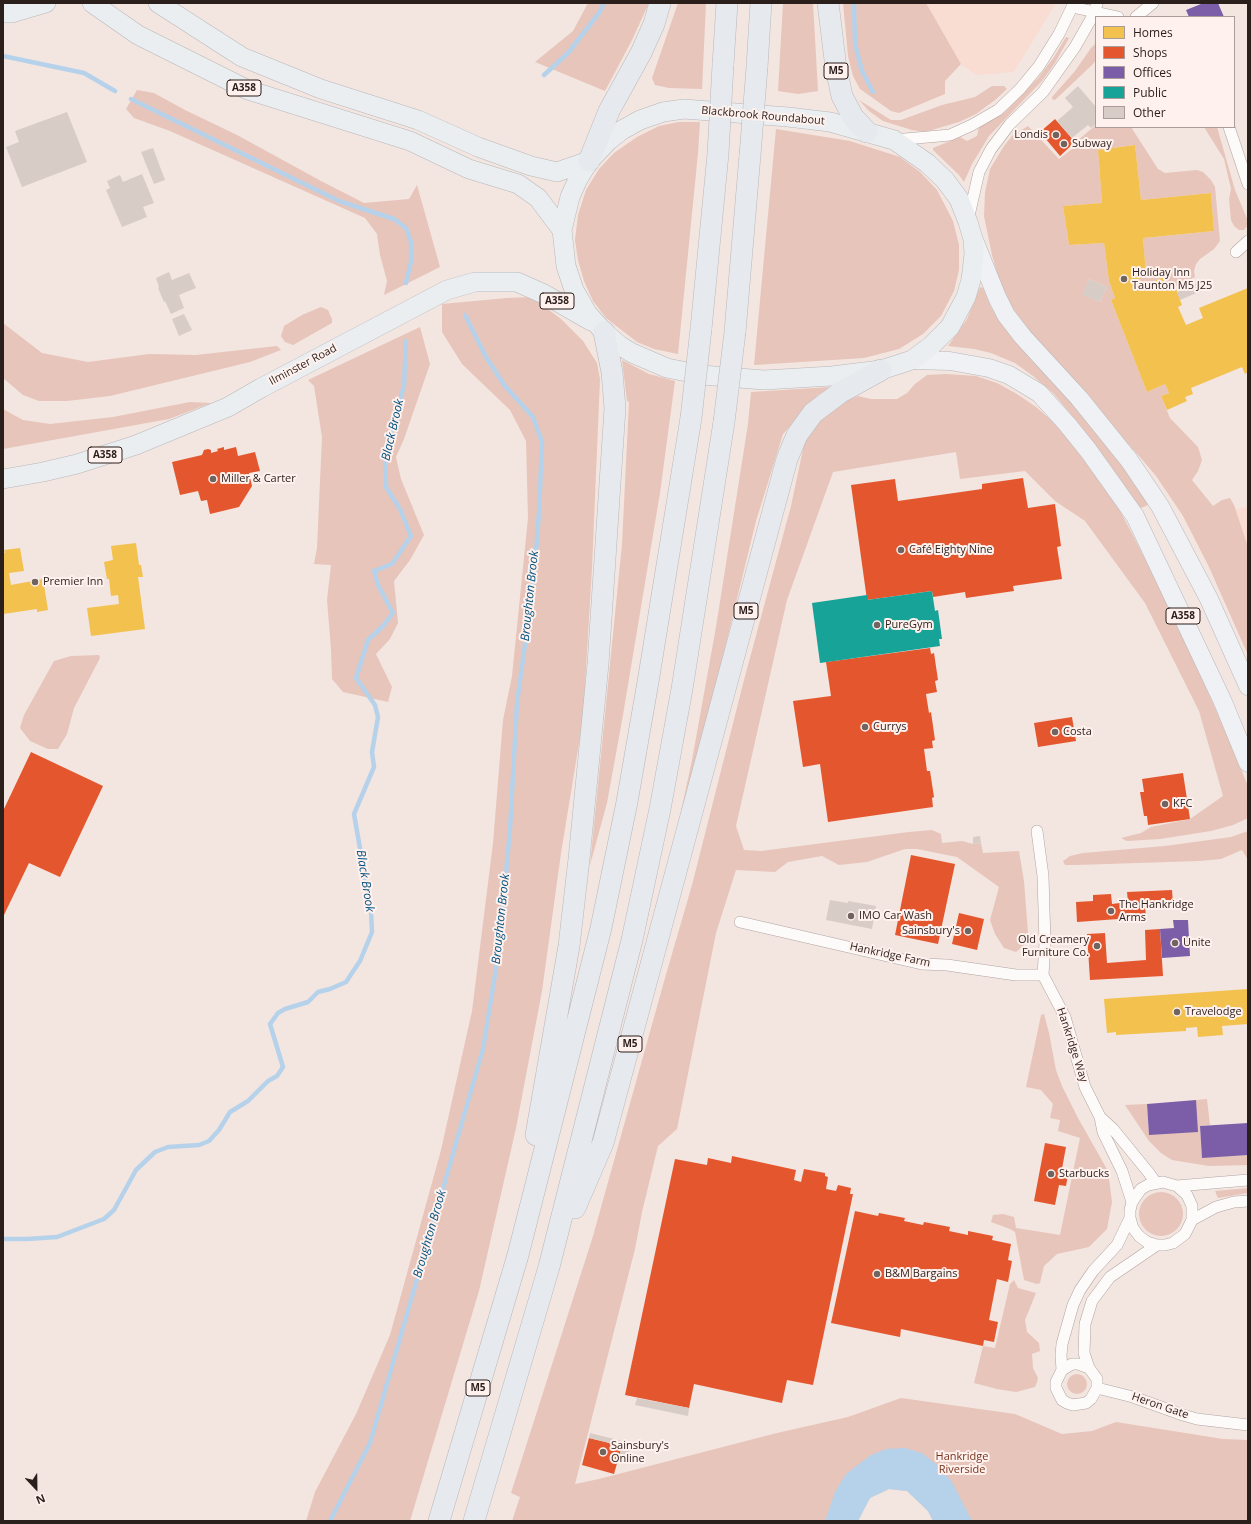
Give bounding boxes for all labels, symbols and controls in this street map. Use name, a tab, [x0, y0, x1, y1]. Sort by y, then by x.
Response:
legend	[1095, 16, 1235, 128]
text: Homes	[1133, 24, 1173, 41]
text: Shops	[1133, 44, 1167, 61]
road number: M5	[824, 63, 848, 79]
text: Offices	[1133, 64, 1172, 81]
road number: A358	[227, 80, 261, 96]
text: Public	[1133, 84, 1167, 101]
street label: Blackbrook Roundabout	[701, 104, 825, 128]
text: Other	[1133, 104, 1166, 121]
place label: Londis	[1014, 128, 1048, 142]
marker: Londis	[1051, 130, 1061, 140]
place label: Subway	[1072, 137, 1112, 151]
marker: Subway	[1059, 139, 1069, 149]
place label: Holiday Inn Taunton M5 J25	[1132, 266, 1212, 292]
marker: Holiday Inn Taunton M5 J25	[1119, 274, 1129, 284]
road number: A358	[540, 293, 574, 309]
street label: Ilminster Road	[267, 342, 339, 388]
water label: Black Brook	[379, 398, 407, 462]
road number: A358	[88, 447, 122, 463]
place label: Miller & Carter	[221, 472, 296, 486]
marker: Miller & Carter	[208, 474, 218, 484]
place label: Café Eighty Nine	[909, 543, 993, 557]
marker: Café Eighty Nine	[896, 545, 906, 555]
water label: Broughton Brook	[518, 550, 542, 642]
place label: Premier Inn	[43, 575, 103, 589]
marker: Premier Inn	[30, 577, 40, 587]
road number: M5	[734, 603, 758, 619]
road number: A358	[1166, 608, 1200, 624]
place label: PureGym	[885, 618, 933, 632]
marker: PureGym	[872, 620, 882, 630]
place label: Currys	[873, 720, 906, 734]
marker: Currys	[860, 722, 870, 732]
place label: Costa	[1063, 725, 1092, 739]
marker: Costa	[1050, 727, 1060, 737]
place label: KFC	[1173, 797, 1192, 811]
marker: KFC	[1160, 799, 1170, 809]
water label: Black Brook	[353, 849, 377, 913]
water label: Broughton Brook	[489, 873, 513, 965]
place label: The Hankridge Arms	[1119, 898, 1194, 924]
marker: The Hankridge Arms	[1106, 906, 1116, 916]
place label: IMO Car Wash	[859, 909, 932, 923]
marker: IMO Car Wash	[846, 911, 856, 921]
place label: Sainsbury's	[902, 924, 960, 938]
marker: Sainsbury's	[963, 926, 973, 936]
place label: Old Creamery Furniture Co.	[1018, 933, 1089, 959]
place label: Unite	[1183, 936, 1211, 950]
marker: Unite	[1170, 938, 1180, 948]
street label: Hankridge Farm	[848, 940, 932, 970]
marker: Old Creamery Furniture Co.	[1092, 941, 1102, 951]
place label: Travelodge	[1185, 1005, 1242, 1019]
street label: Hankridge Way	[1054, 1006, 1090, 1084]
marker: Travelodge	[1172, 1007, 1182, 1017]
road number: M5	[618, 1036, 642, 1052]
place label: Starbucks	[1059, 1167, 1109, 1181]
marker: Starbucks	[1046, 1169, 1056, 1179]
water label: Broughton Brook	[411, 1188, 449, 1280]
place label: B&M Bargains	[885, 1267, 957, 1281]
marker: B&M Bargains	[872, 1269, 882, 1279]
road number: M5	[466, 1380, 490, 1396]
street label: Heron Gate	[1130, 1390, 1190, 1422]
place label: Sainsbury's Online	[611, 1439, 669, 1465]
marker: Sainsbury's Online	[598, 1447, 608, 1457]
park label: Hankridge Riverside	[936, 1450, 988, 1476]
north arrow	[16, 1468, 56, 1508]
text: N	[34, 1491, 48, 1508]

